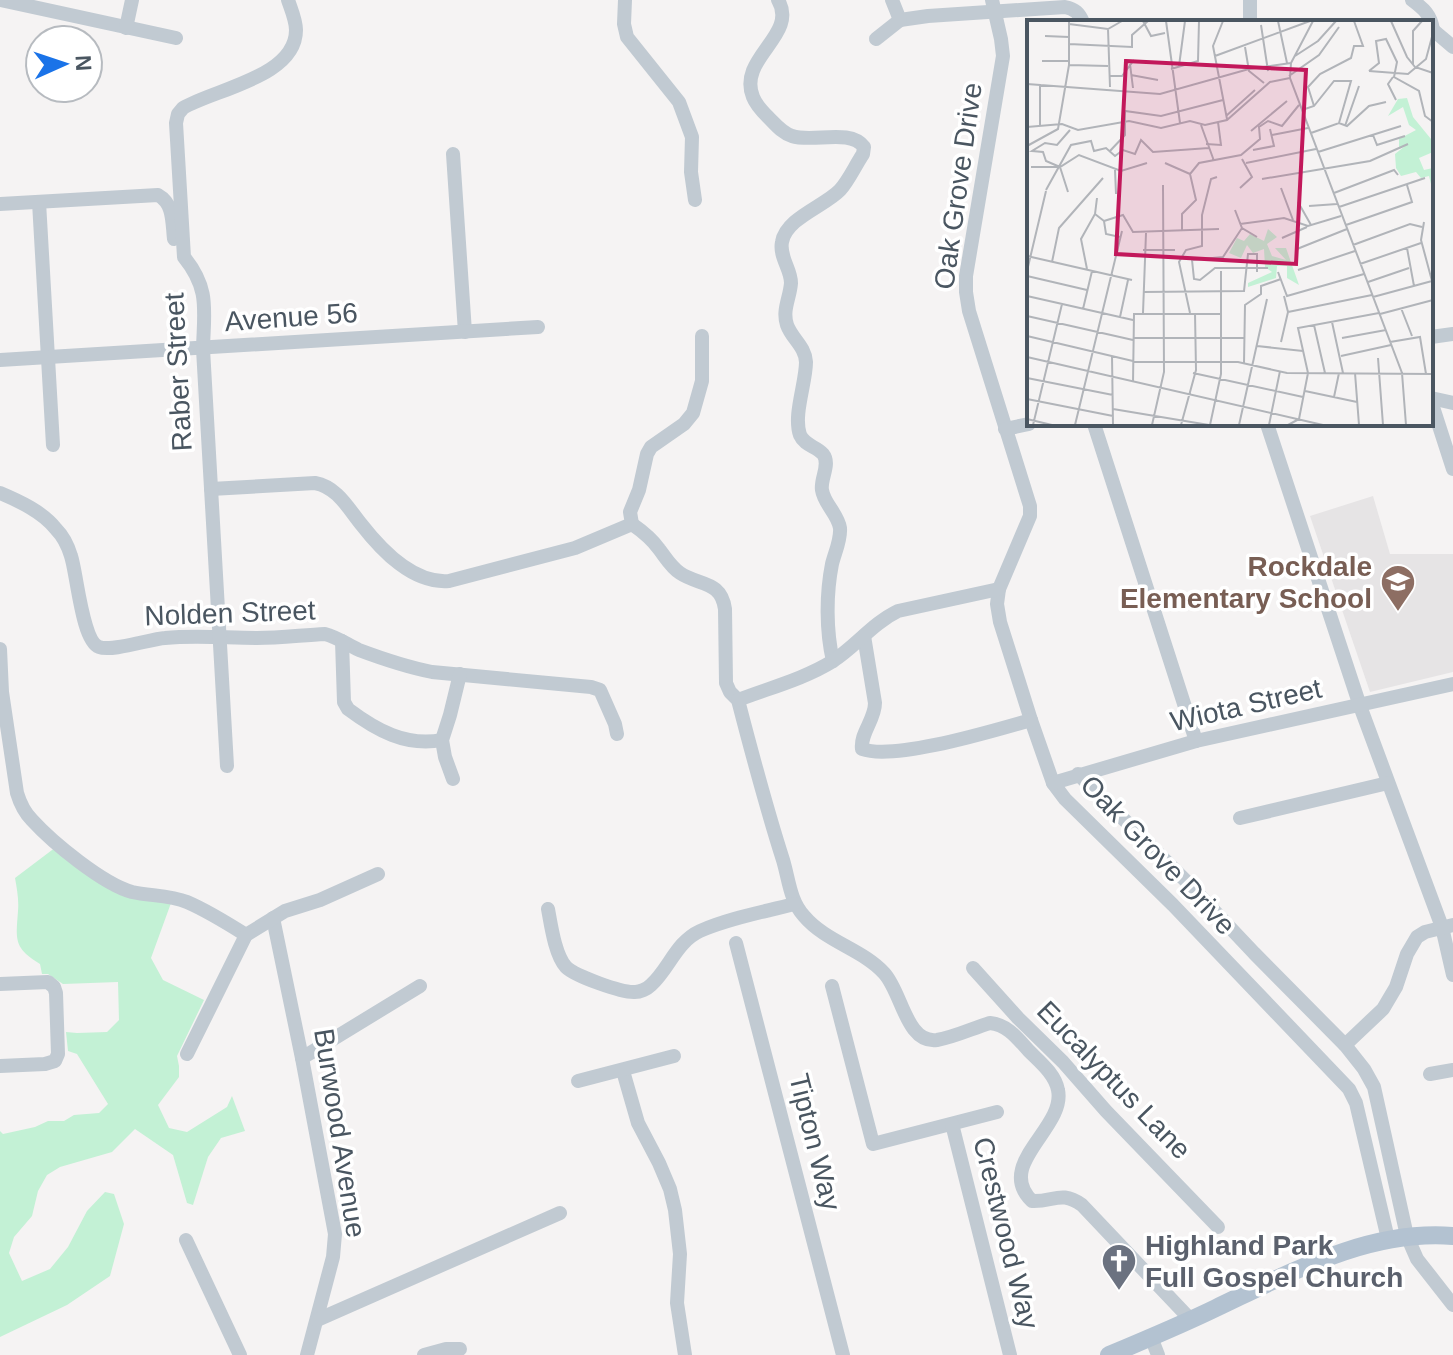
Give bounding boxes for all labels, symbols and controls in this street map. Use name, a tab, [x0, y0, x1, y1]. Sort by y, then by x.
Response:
inset map	[1027, 20, 1433, 426]
north arrow	[24, 24, 104, 104]
text: N	[71, 54, 96, 72]
street label: Oak Grove Drive	[928, 81, 988, 291]
street label: Raber Street	[158, 292, 198, 452]
street label: Avenue 56	[223, 297, 359, 337]
place label: Rockdale Elementary School	[1120, 551, 1372, 614]
school or university icon: Rockdale Elementary School	[1379, 563, 1417, 613]
street label: Nolden Street	[144, 595, 316, 631]
street label: Wiota Street	[1167, 673, 1325, 737]
street label: Oak Grove Drive	[1074, 769, 1242, 941]
street label: Eucalyptus Lane	[1031, 995, 1197, 1165]
street label: Burwood Avenue	[308, 1026, 372, 1240]
street label: Tipton Way	[783, 1071, 847, 1213]
street label: Crestwood Way	[967, 1134, 1045, 1332]
place label: Highland Park Full Gospel Church	[1145, 1230, 1403, 1293]
church icon: Highland Park Full Gospel Church	[1100, 1242, 1138, 1292]

